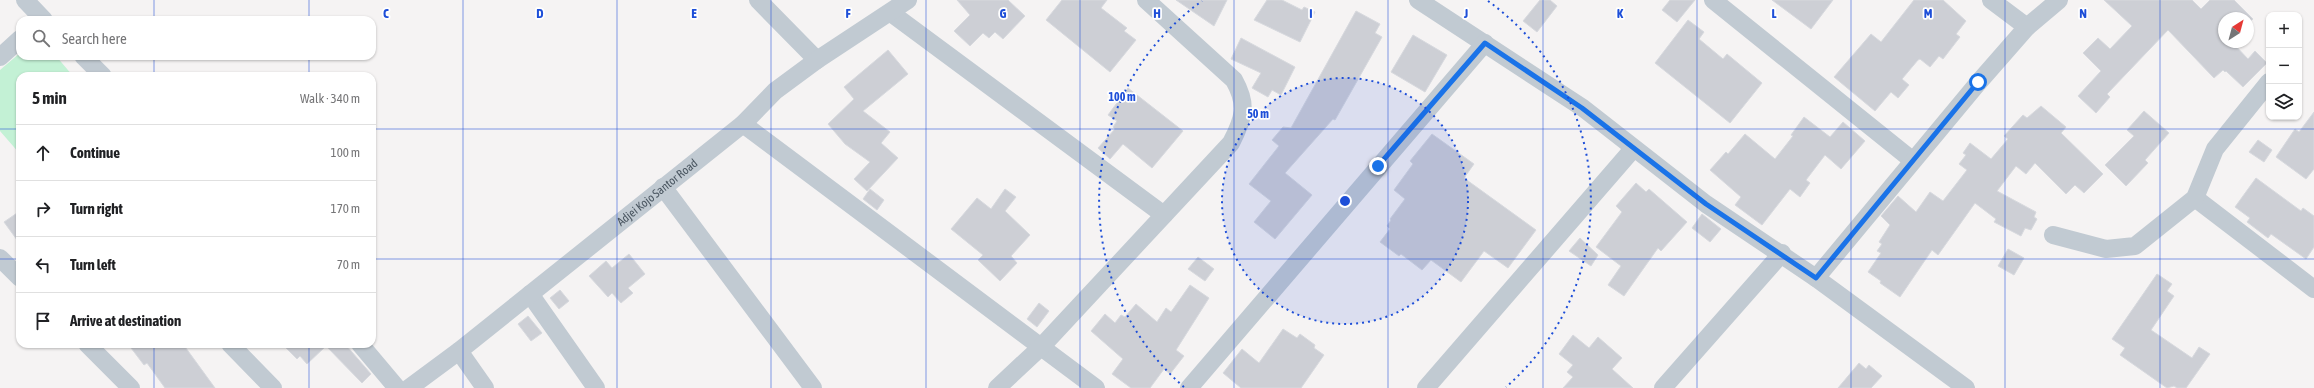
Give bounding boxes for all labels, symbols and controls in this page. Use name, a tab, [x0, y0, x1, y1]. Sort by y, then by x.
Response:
text: C	[383, 6, 389, 21]
text: D	[536, 6, 544, 21]
text: E	[691, 6, 697, 21]
text: F	[845, 6, 851, 21]
text: G	[1000, 6, 1007, 21]
text: H	[1153, 6, 1161, 21]
text: I	[1309, 6, 1313, 21]
text: J	[1463, 6, 1468, 21]
text: K	[1617, 6, 1624, 21]
text: L	[1771, 6, 1777, 21]
text: M	[1924, 6, 1933, 21]
text: N	[2079, 6, 2087, 21]
north arrow	[2218, 12, 2254, 48]
map controls	[2266, 12, 2302, 120]
button: +	[2266, 12, 2302, 48]
search box	[16, 16, 376, 60]
icon: search	[30, 27, 52, 49]
text: Search here	[62, 30, 127, 47]
button: −	[2266, 48, 2302, 84]
route start	[1969, 73, 1987, 91]
button: layers	[2266, 84, 2302, 120]
text: 5 min	[32, 88, 67, 108]
text: 100 m	[1108, 90, 1136, 104]
text: Walk · 340 m	[300, 91, 360, 106]
text: 50 m	[1247, 107, 1269, 121]
icon: ahead	[32, 142, 54, 164]
text: Continue	[70, 144, 120, 161]
text: 100 m	[331, 145, 360, 160]
street label: Adjei Kojo Santor Road	[614, 156, 700, 229]
route end	[1369, 157, 1387, 175]
centre of rings	[1338, 194, 1352, 208]
icon: right	[32, 198, 54, 220]
text: Turn right	[70, 200, 123, 217]
text: 170 m	[331, 201, 360, 216]
icon: left	[32, 254, 54, 276]
text: Turn left	[70, 256, 116, 273]
text: 70 m	[337, 257, 360, 272]
icon: arrive	[32, 310, 54, 332]
text: Arrive at destination	[70, 312, 181, 329]

